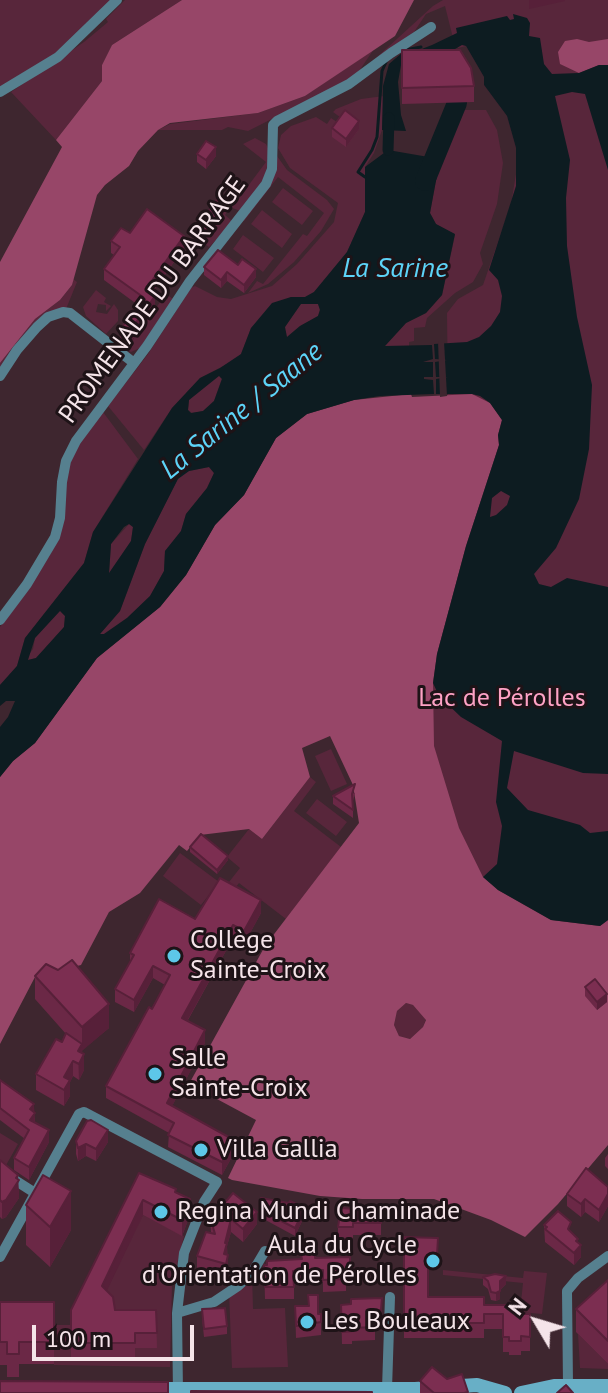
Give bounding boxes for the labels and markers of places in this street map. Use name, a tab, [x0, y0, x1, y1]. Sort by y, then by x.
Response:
place label: Collège Sainte-Croix	[190, 925, 327, 986]
marker: Collège Sainte-Croix	[165, 947, 183, 965]
place label: Salle Sainte-Croix	[171, 1043, 308, 1104]
marker: Salle Sainte-Croix	[146, 1065, 164, 1083]
place label: Villa Gallia	[217, 1134, 338, 1166]
marker: Villa Gallia	[192, 1141, 210, 1159]
place label: Regina Mundi Chaminade	[177, 1196, 460, 1228]
marker: Regina Mundi Chaminade	[152, 1203, 170, 1221]
place label: Aula du Cycle d'Orientation de Pérolles	[142, 1230, 417, 1292]
marker: Aula du Cycle d'Orientation de Pérolles	[424, 1252, 442, 1270]
place label: Les Bouleaux	[323, 1306, 470, 1338]
marker: Les Bouleaux	[298, 1313, 316, 1331]

